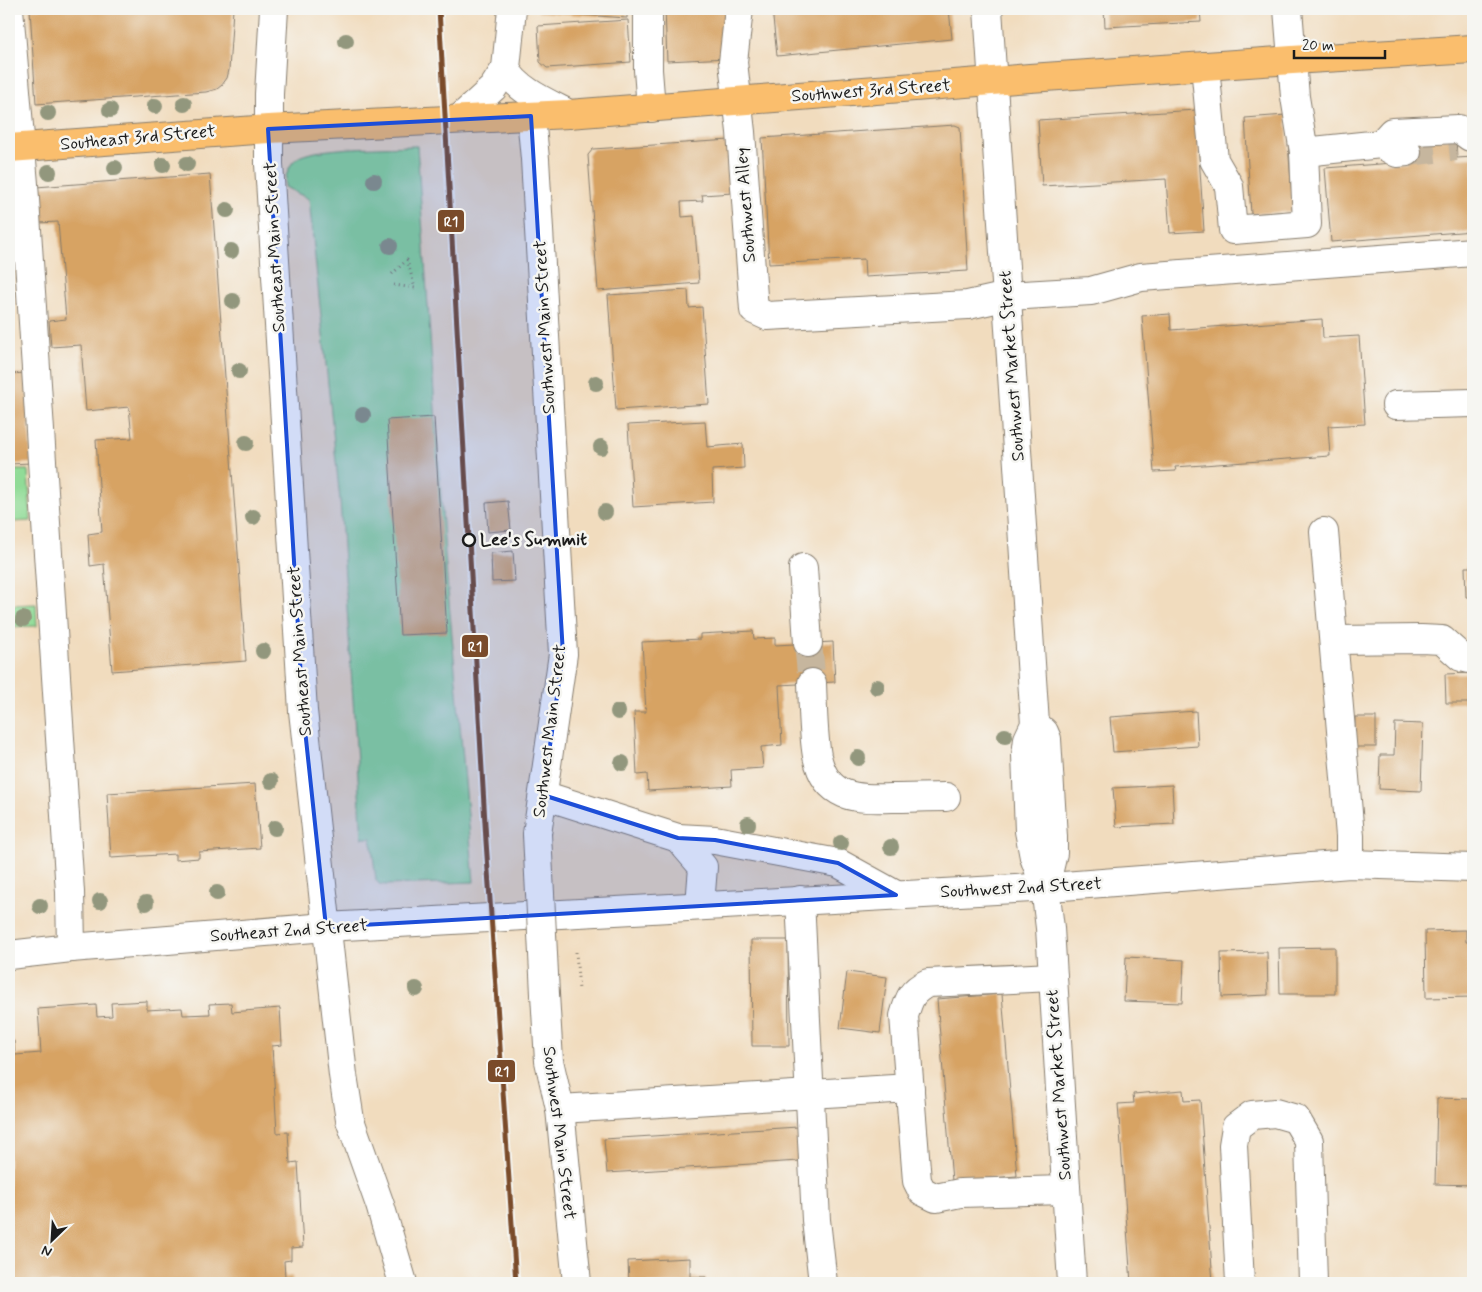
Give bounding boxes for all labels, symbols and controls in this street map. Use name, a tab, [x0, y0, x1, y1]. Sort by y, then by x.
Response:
scale bar	[1294, 28, 1386, 60]
text: 20 m	[1302, 36, 1334, 56]
street label: Southwest 3rd Street	[791, 73, 951, 109]
street label: Southeast 3rd Street	[59, 119, 217, 157]
street label: Southwest Alley	[730, 147, 762, 263]
street label: Southeast Main Street	[259, 161, 291, 333]
line badge: R1	[437, 209, 465, 233]
text: R1	[444, 213, 458, 231]
street label: Southwest Main Street	[528, 239, 562, 415]
street label: Southwest Market Street	[993, 270, 1031, 462]
place label: Lee's Summit	[480, 528, 587, 552]
marker: Lee's Summit	[462, 533, 476, 547]
street label: Southeast Main Street	[282, 565, 318, 737]
line badge: R1	[461, 634, 489, 658]
text: R1	[468, 638, 482, 656]
street label: Southwest Main Street	[527, 643, 573, 819]
street label: Southwest 2nd Street	[939, 872, 1103, 904]
street label: Southeast 2nd Street	[209, 914, 369, 948]
street label: Southwest Market Street	[1040, 989, 1078, 1181]
street label: Southwest Main Street	[536, 1045, 582, 1221]
line badge: R1	[487, 1059, 516, 1083]
text: R1	[495, 1063, 509, 1081]
north arrow	[28, 1214, 78, 1264]
text: N	[39, 1241, 55, 1261]

